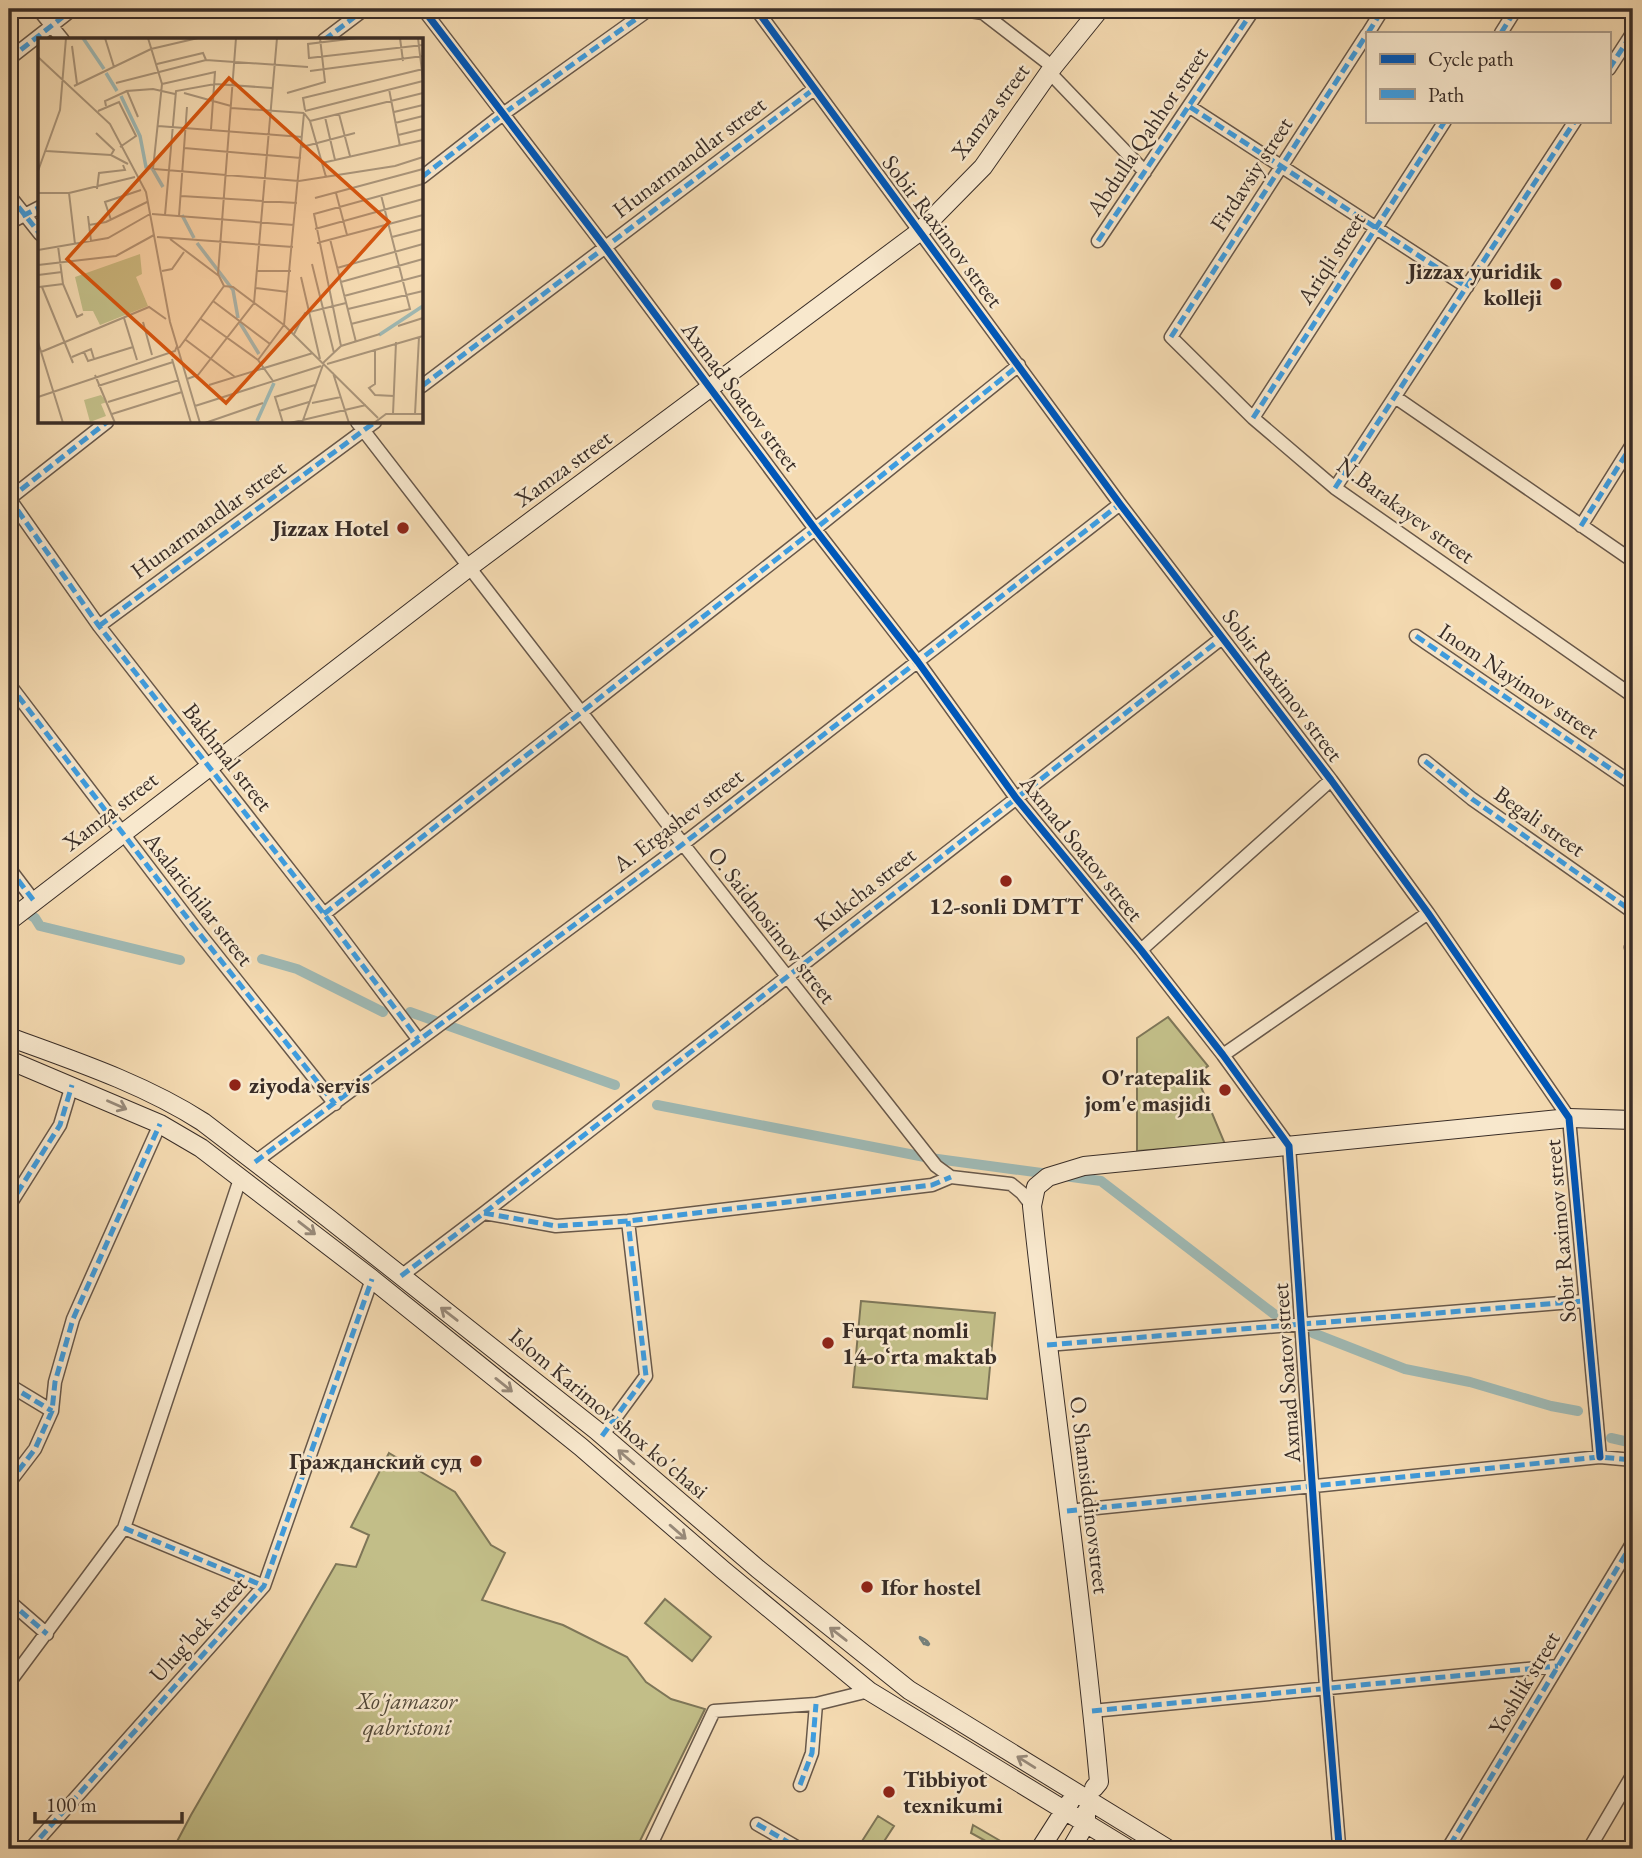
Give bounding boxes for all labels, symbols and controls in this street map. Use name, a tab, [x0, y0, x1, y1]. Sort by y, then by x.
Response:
legend	[1366, 32, 1610, 122]
inset map	[38, 38, 424, 424]
street label: Abdulla Qahhor street	[1079, 40, 1215, 222]
text: Cycle path	[1428, 45, 1514, 72]
street label: Xamza street	[943, 56, 1036, 166]
text: Path	[1428, 81, 1465, 108]
street label: Hunarmandlar street	[606, 89, 772, 225]
street label: Firdavsiy street	[1203, 110, 1300, 237]
street label: Sobir Raximov street	[876, 149, 1011, 314]
street label: Ariqli street	[1289, 205, 1372, 311]
place label: Jizzax yuridik kolleji	[1406, 256, 1542, 312]
marker: Jizzax yuridik kolleji	[1548, 276, 1564, 292]
street label: Axmad Soatov street	[674, 314, 808, 478]
street label: Xamza street	[508, 422, 618, 514]
street label: N.Barakayev street	[1331, 450, 1481, 571]
street label: Hunarmandlar street	[124, 452, 292, 585]
place label: Jizzax Hotel	[270, 513, 389, 543]
marker: Jizzax Hotel	[395, 520, 411, 536]
street label: Sobir Raximov street	[1216, 603, 1351, 768]
street label: Inom Nayimov street	[1433, 616, 1606, 746]
street label: Bakhmal street	[176, 697, 280, 818]
street label: A. Ergashev street	[606, 761, 750, 879]
street label: Xamza street	[55, 764, 164, 858]
street label: Axmad Soatov street	[1013, 768, 1151, 928]
street label: Begali street	[1489, 779, 1592, 864]
street label: Asalarichilar street	[137, 825, 261, 973]
street label: O. Saidnosimov street	[701, 840, 843, 1010]
street label: Kukcha street	[808, 840, 922, 938]
marker: 12-sonli DMTT	[998, 873, 1014, 889]
place label: 12-sonli DMTT	[929, 891, 1084, 921]
place label: O'ratepalik jom'e masjidi	[1084, 1062, 1211, 1118]
place label: ziyoda servis	[249, 1070, 370, 1100]
marker: ziyoda servis	[227, 1077, 243, 1093]
marker: O'ratepalik jom'e masjidi	[1217, 1082, 1233, 1098]
one-way arrow	[106, 1099, 127, 1112]
street label: Sobir Raximov street	[1537, 1137, 1583, 1324]
one-way arrow	[298, 1221, 316, 1236]
street label: Axmad Soatov street	[1265, 1281, 1307, 1465]
one-way arrow	[441, 1307, 459, 1322]
place label: Furqat nomli 14-oʻrta maktab	[842, 1315, 997, 1371]
street label: Islom Karimov shox ko'chasi	[503, 1321, 715, 1505]
marker: Furqat nomli 14-oʻrta maktab	[820, 1335, 836, 1351]
one-way arrow	[495, 1378, 513, 1393]
street label: O. Shamsiddinovstreet	[1063, 1394, 1117, 1596]
place label: Гражданский суд	[289, 1446, 462, 1476]
one-way arrow	[618, 1449, 636, 1465]
marker: Гражданский суд	[468, 1453, 484, 1469]
one-way arrow	[669, 1524, 687, 1540]
street label: Ulug'bek street	[142, 1569, 254, 1688]
place label: Ifor hostel	[881, 1572, 982, 1602]
marker: Ifor hostel	[859, 1579, 875, 1595]
street label: Yoshlik street	[1481, 1625, 1567, 1740]
one-way arrow	[830, 1627, 848, 1642]
park label: Xo'jamazor qabristoni	[355, 1686, 458, 1743]
one-way arrow	[1017, 1755, 1037, 1769]
place label: Tibbiyot texnikumi	[903, 1764, 1003, 1820]
scale bar	[35, 1781, 182, 1825]
marker: Tibbiyot texnikumi	[881, 1784, 897, 1800]
text: 100 m	[46, 1791, 97, 1818]

